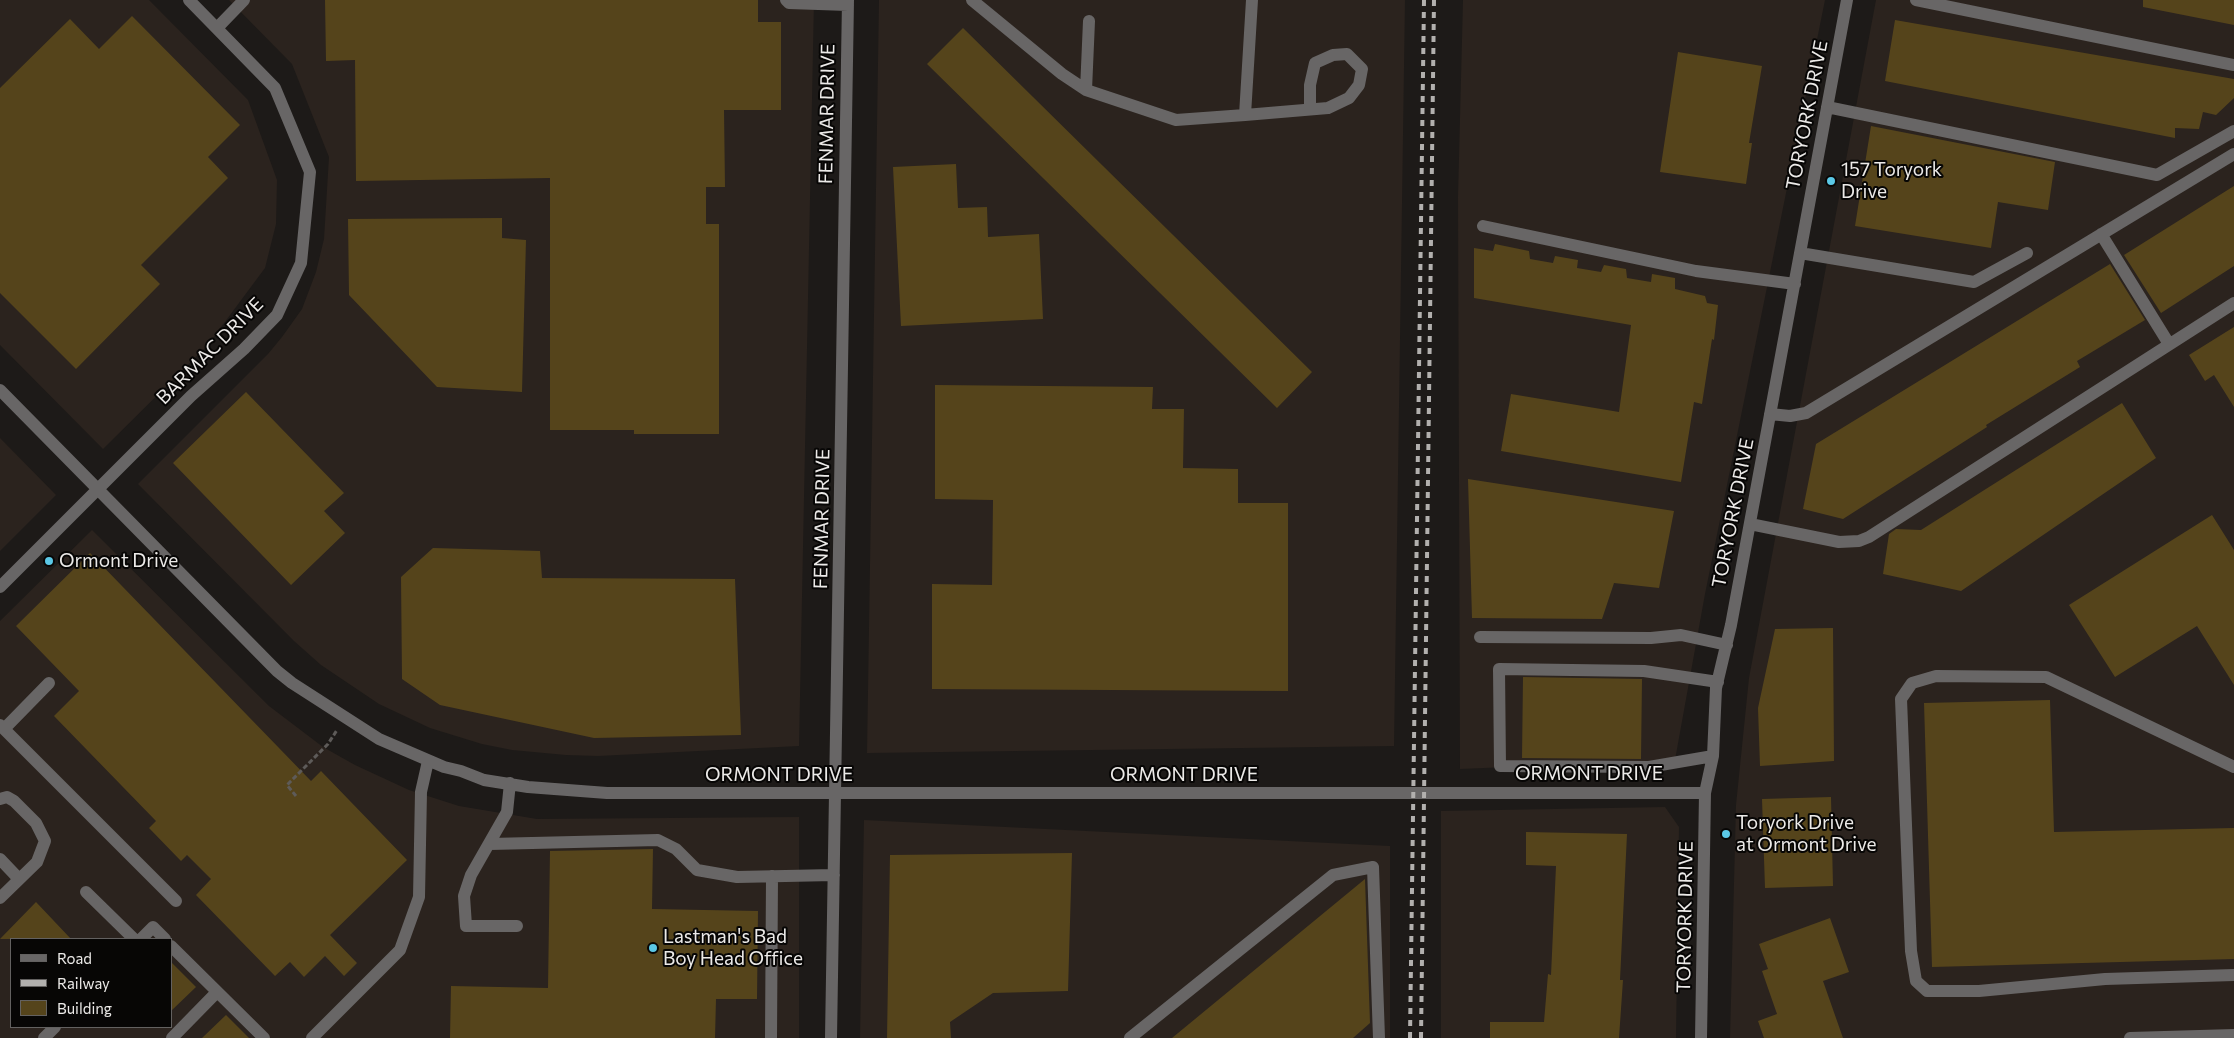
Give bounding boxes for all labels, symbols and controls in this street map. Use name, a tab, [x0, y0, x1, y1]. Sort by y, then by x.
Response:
street label: TORYORK DRIVE	[1781, 38, 1833, 192]
street label: FENMAR DRIVE	[814, 44, 840, 184]
place label: 157 Toryork Drive	[1841, 159, 1942, 203]
marker: 157 Toryork Drive	[1825, 175, 1837, 187]
street label: BARMAC DRIVE	[152, 293, 268, 409]
street label: TORYORK DRIVE	[1707, 436, 1759, 590]
street label: FENMAR DRIVE	[809, 449, 835, 589]
place label: Ormont Drive	[59, 550, 178, 572]
marker: Ormont Drive	[43, 555, 55, 567]
street label: ORMONT DRIVE	[1515, 763, 1663, 785]
street label: ORMONT DRIVE	[705, 764, 853, 786]
street label: ORMONT DRIVE	[1110, 764, 1258, 786]
place label: Toryork Drive at Ormont Drive	[1736, 812, 1877, 856]
marker: Toryork Drive at Ormont Drive	[1720, 828, 1732, 840]
street label: TORYORK DRIVE	[1672, 841, 1698, 993]
place label: Lastman's Bad Boy Head Office	[663, 926, 803, 970]
legend	[10, 938, 172, 1028]
marker: Lastman's Bad Boy Head Office	[647, 942, 659, 954]
text: Road	[57, 949, 92, 967]
text: Railway	[57, 974, 110, 992]
text: Building	[57, 999, 112, 1017]

